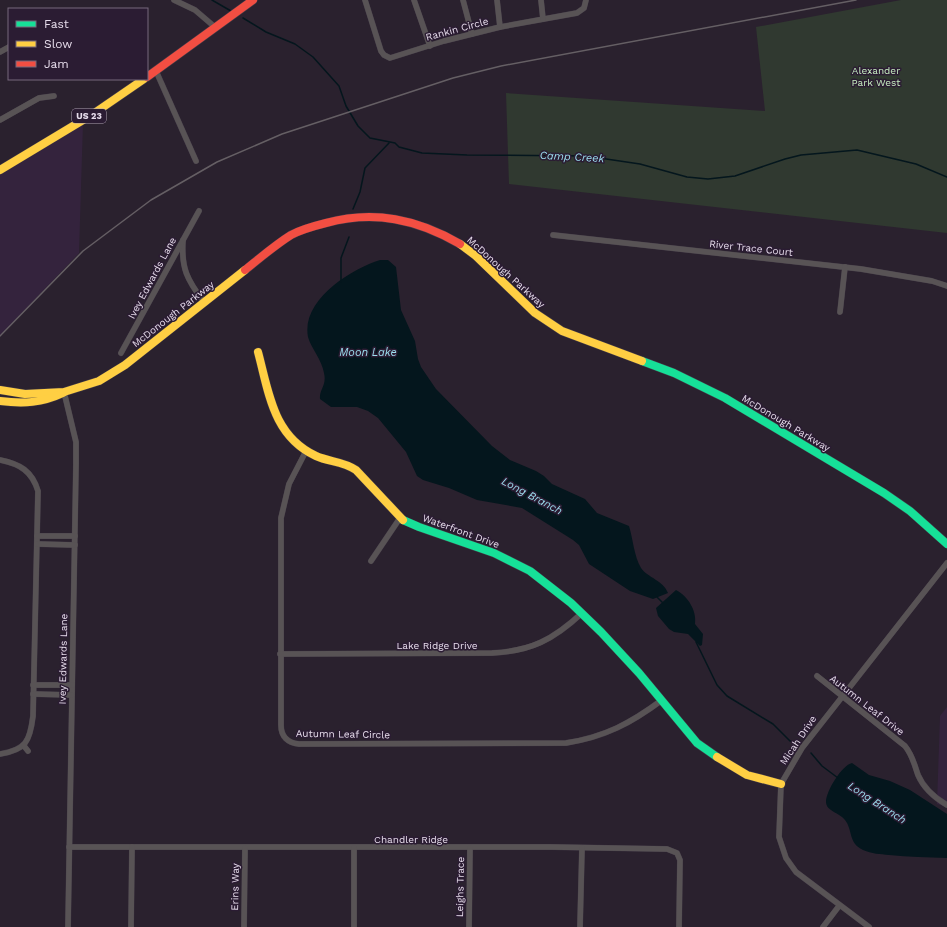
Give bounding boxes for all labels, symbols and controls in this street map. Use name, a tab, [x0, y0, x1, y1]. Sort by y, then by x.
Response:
legend	[8, 8, 148, 80]
street label: Rankin Circle	[425, 15, 490, 43]
text: Fast	[44, 17, 69, 31]
text: Slow	[44, 37, 72, 51]
text: Jam	[44, 57, 69, 71]
park label: Alexander Park West	[852, 65, 901, 88]
road number: US 23	[72, 109, 106, 123]
water label: Camp Creek	[539, 149, 606, 165]
street label: McDonough Parkway	[465, 234, 548, 310]
street label: Ivey Edwards Lane	[126, 235, 178, 321]
street label: River Trace Court	[709, 238, 794, 258]
street label: McDonough Parkway	[130, 278, 217, 349]
water label: Moon Lake	[339, 346, 397, 359]
street label: McDonough Parkway	[740, 392, 833, 454]
water label: Long Branch	[499, 475, 565, 517]
street label: Waterfront Drive	[421, 512, 501, 550]
street label: Ivey Edwards Lane	[57, 613, 69, 705]
street label: Lake Ridge Drive	[396, 640, 478, 651]
street label: Autumn Leaf Drive	[828, 673, 906, 738]
street label: Micah Drive	[778, 713, 819, 767]
street label: Autumn Leaf Circle	[296, 728, 390, 740]
water label: Long Branch	[845, 779, 909, 827]
street label: Chandler Ridge	[374, 834, 448, 845]
street label: Leighs Trace	[454, 856, 466, 917]
street label: Erins Way	[229, 862, 241, 911]

